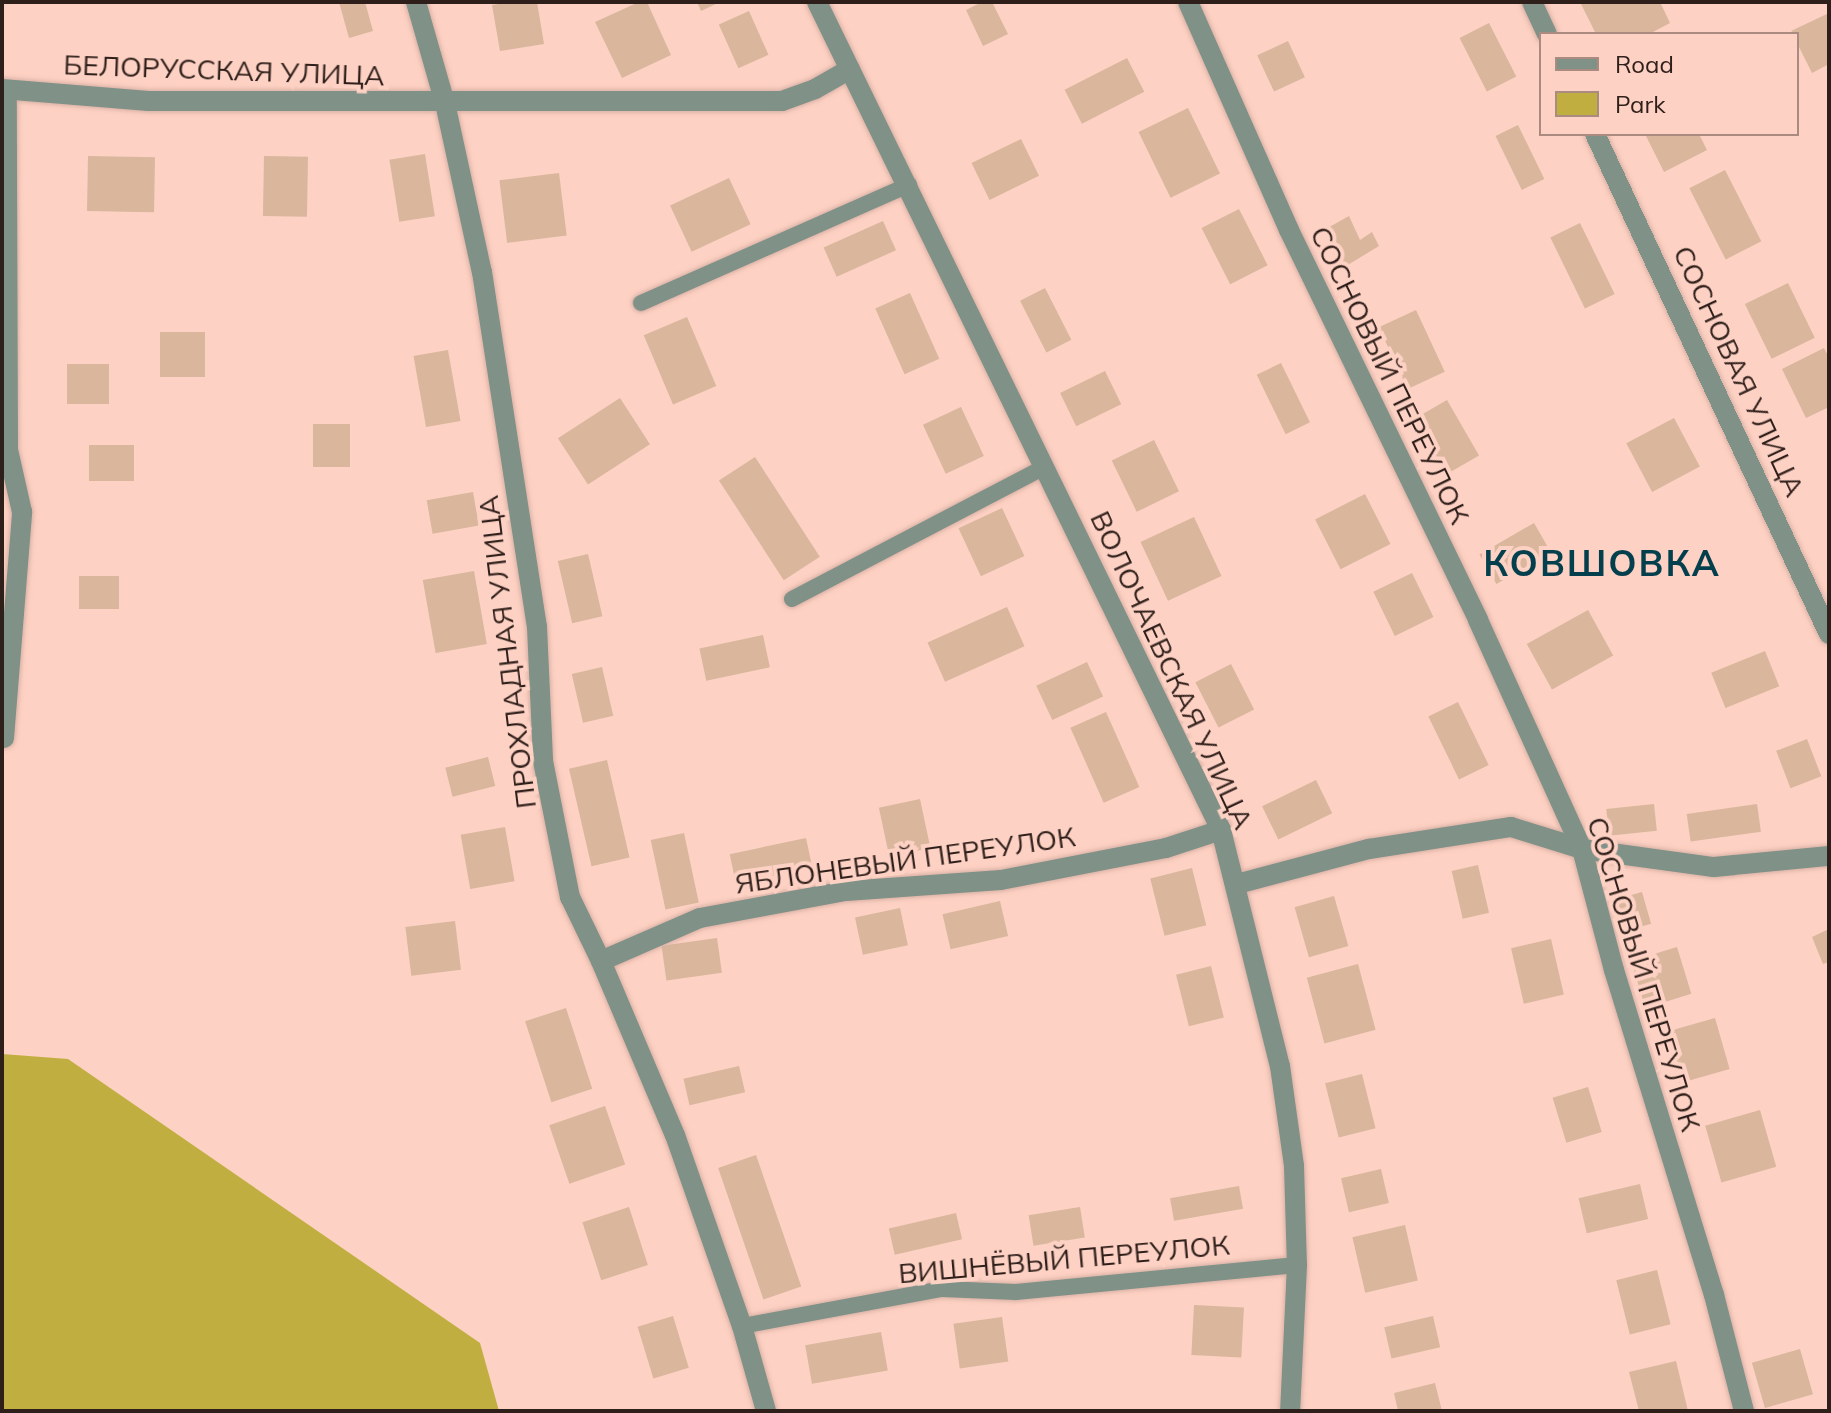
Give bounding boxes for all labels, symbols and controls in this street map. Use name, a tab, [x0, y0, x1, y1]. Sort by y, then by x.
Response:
legend	[1539, 32, 1799, 136]
street label: БЕЛОРУССКАЯ УЛИЦА	[63, 48, 385, 92]
text: Road	[1615, 49, 1674, 79]
text: Park	[1615, 89, 1666, 119]
street label: СОСНОВЫЙ ПЕРЕУЛОК	[1303, 221, 1477, 529]
street label: СОСНОВАЯ УЛИЦА	[1666, 240, 1812, 502]
street label: ПРОХЛАДНАЯ УЛИЦА	[471, 493, 543, 811]
street label: ВОЛОЧАЕВСКАЯ УЛИЦА	[1083, 506, 1261, 834]
district label: КОВШОВКА	[1483, 541, 1721, 585]
street label: СОСНОВЫЙ ПЕРЕУЛОК	[1580, 813, 1708, 1135]
street label: ЯБЛОНЕВЫЙ ПЕРЕУЛОК	[733, 819, 1077, 901]
street label: ВИШНЁВЫЙ ПЕРЕУЛОК	[897, 1228, 1231, 1290]

